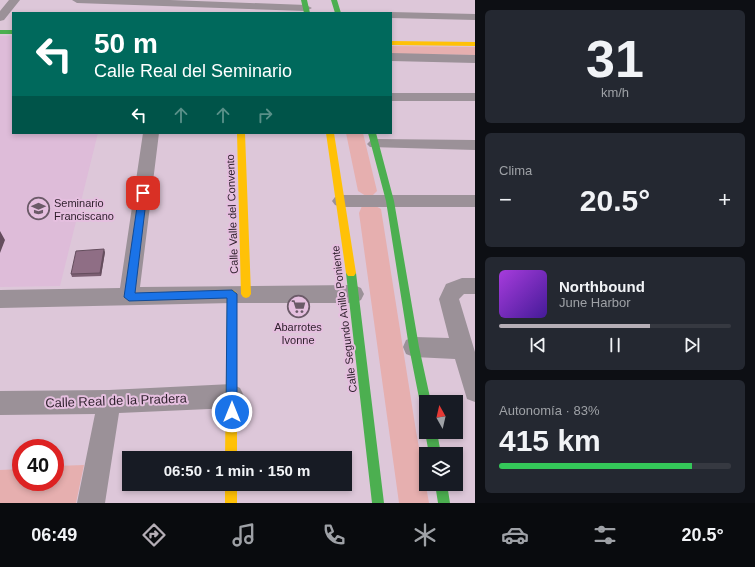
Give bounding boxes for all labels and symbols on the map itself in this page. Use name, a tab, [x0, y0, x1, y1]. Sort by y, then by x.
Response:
street label: Calle Valle del Convento	[224, 154, 240, 274]
pin	[126, 176, 160, 210]
school or university icon: Seminario Franciscano	[26, 196, 52, 222]
place label: Seminario Franciscano	[54, 197, 114, 222]
street label: Calle Segundo Anillo Poniente	[329, 245, 359, 393]
supermarket icon: Abarrotes Ivonne	[285, 294, 311, 320]
place label: Abarrotes Ivonne	[274, 321, 322, 346]
street label: Calle Real de la Pradera	[45, 391, 188, 410]
position arrow	[211, 391, 253, 433]
north arrow	[419, 395, 463, 439]
speed limit sign: 40	[12, 439, 64, 491]

